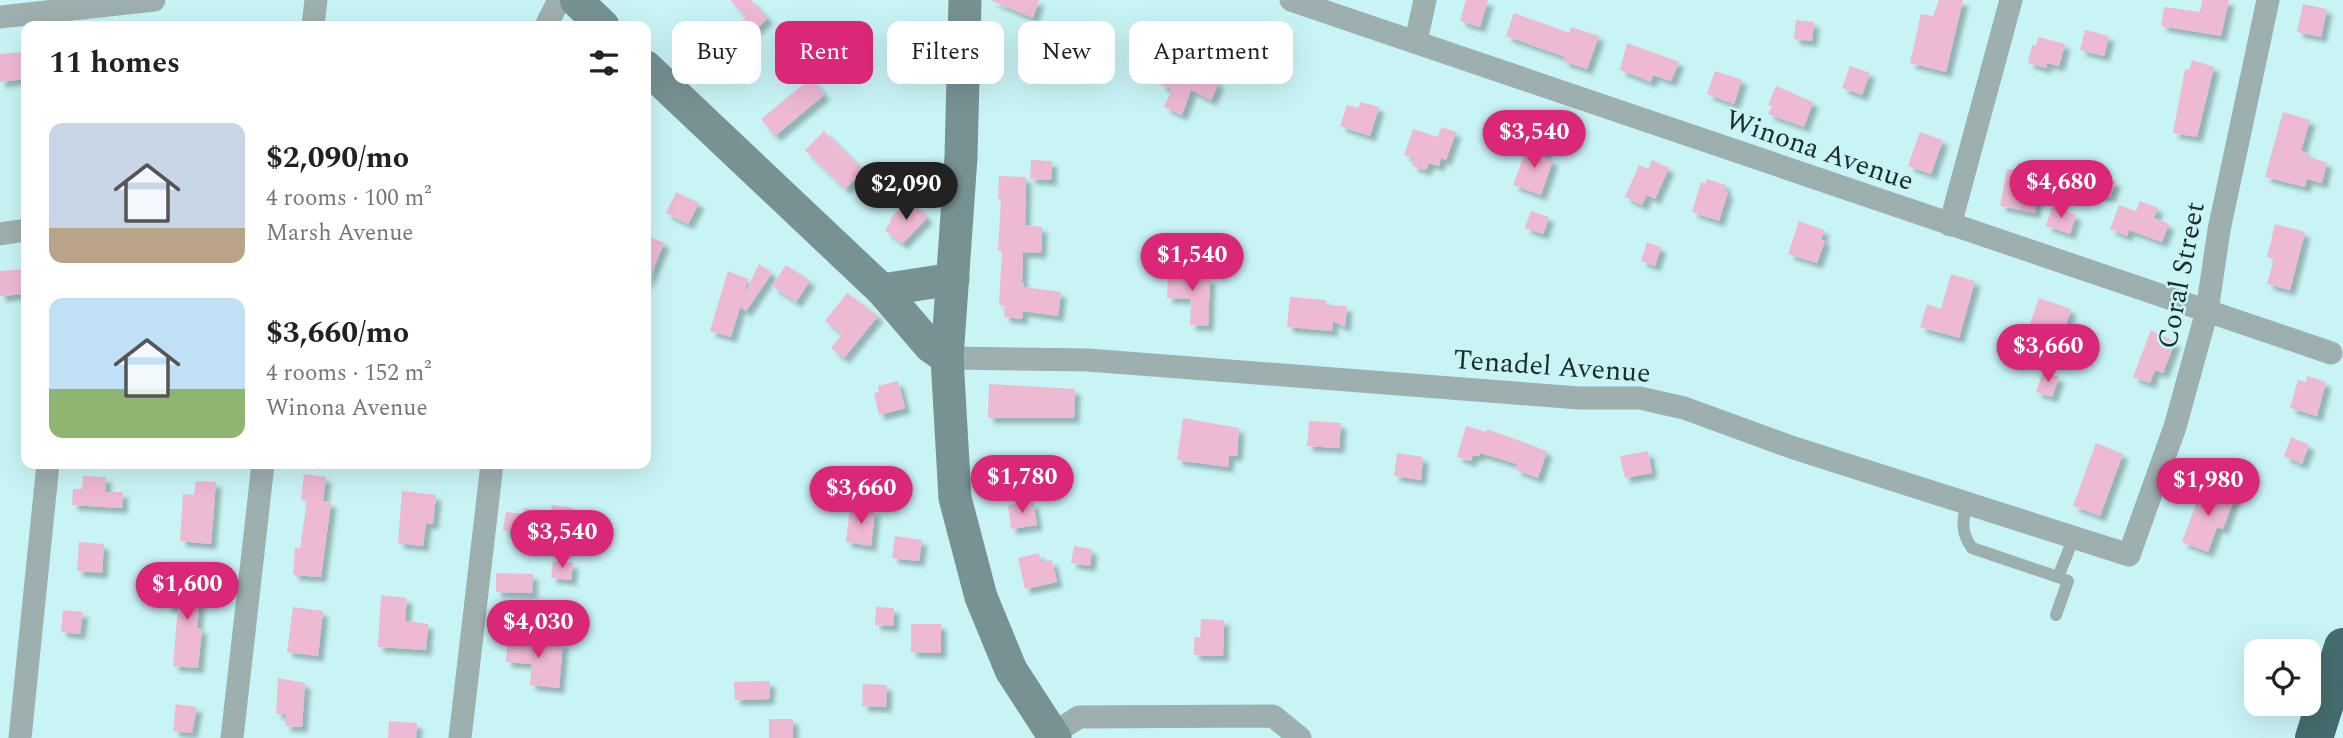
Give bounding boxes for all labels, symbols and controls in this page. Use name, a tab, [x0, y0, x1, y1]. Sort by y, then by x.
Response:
chip: Buy	[672, 21, 761, 84]
chip: Rent	[775, 21, 873, 84]
chip: Filters	[887, 21, 1004, 84]
chip: New	[1018, 21, 1115, 84]
chip: Apartment	[1129, 21, 1293, 84]
text: 11 homes	[49, 40, 180, 86]
icon: filters	[585, 44, 623, 82]
street label: Winona Avenue	[1720, 98, 1919, 203]
pin: $3,540	[1477, 110, 1591, 170]
text: $3,540	[1499, 115, 1569, 150]
text: $2,090/mo	[266, 135, 409, 181]
icon: home	[105, 151, 189, 235]
pin: $4,680	[2004, 160, 2118, 220]
pin: $2,090	[849, 162, 963, 222]
text: $4,680	[2026, 165, 2096, 200]
text: $2,090	[871, 167, 941, 202]
text: 4 rooms · 100 m²	[266, 181, 432, 216]
street label: Coral Street	[2146, 198, 2217, 353]
text: Marsh Avenue	[266, 216, 413, 251]
pin: $1,540	[1135, 233, 1249, 293]
text: $1,540	[1157, 238, 1227, 273]
text: $3,660/mo	[266, 310, 409, 356]
pin: $3,660	[1991, 324, 2105, 384]
icon: home	[105, 326, 189, 410]
text: $3,660	[2013, 329, 2083, 364]
street label: Tenadel Avenue	[1452, 338, 1652, 395]
text: 4 rooms · 152 m²	[266, 356, 432, 391]
text: Winona Avenue	[266, 391, 428, 426]
pin: $1,780	[965, 456, 1079, 515]
pin: $1,980	[2151, 458, 2265, 518]
text: $1,780	[987, 460, 1057, 495]
text: $1,980	[2173, 463, 2243, 498]
pin: $3,660	[804, 466, 918, 526]
text: $3,660	[826, 471, 896, 506]
pin: $3,540	[505, 510, 619, 570]
text: $3,540	[527, 515, 597, 550]
pin: $1,600	[130, 562, 244, 622]
text: $1,600	[152, 567, 222, 602]
pin: $4,030	[481, 600, 595, 660]
text: $4,030	[503, 605, 573, 640]
map controls	[2244, 639, 2321, 716]
button: locate	[2244, 639, 2321, 716]

